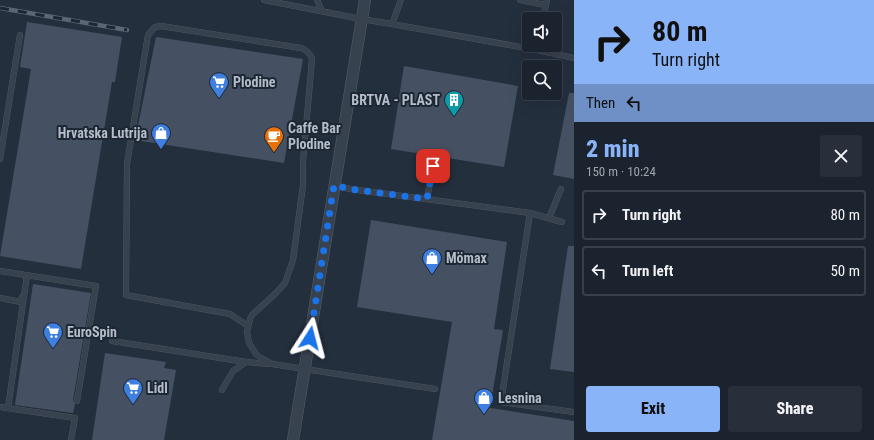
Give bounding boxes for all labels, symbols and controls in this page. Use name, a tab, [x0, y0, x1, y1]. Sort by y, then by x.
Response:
map controls	[522, 12, 562, 100]
button: sound	[522, 12, 562, 52]
text: 80 m	[652, 15, 708, 48]
icon: right	[586, 16, 638, 68]
text: Turn right	[652, 49, 720, 70]
button: search	[522, 60, 562, 100]
supermarket icon: Plodine	[208, 71, 230, 99]
place label: Plodine	[233, 74, 276, 90]
building icon: BRTVA - PLAST	[443, 89, 465, 117]
place label: BRTVA - PLAST	[351, 92, 440, 108]
icon: left	[623, 92, 645, 114]
text: Then	[586, 94, 615, 112]
place label: Caffe Bar Plodine	[288, 120, 341, 152]
shop icon: Hrvatska Lutrija	[150, 122, 172, 150]
place label: Hrvatska Lutrija	[58, 125, 147, 141]
cafe icon: Caffe Bar Plodine	[263, 125, 285, 153]
text: 2 min	[586, 135, 640, 163]
button: close	[820, 135, 862, 177]
pin	[416, 149, 450, 183]
icon: arrive	[422, 155, 444, 177]
text: 150 m · 10:24	[586, 164, 656, 179]
icon: right	[588, 204, 610, 226]
text: Turn right	[622, 206, 681, 224]
text: 80 m	[830, 206, 860, 224]
shop icon: Mömax	[421, 247, 443, 275]
place label: Mömax	[446, 250, 488, 266]
icon: left	[588, 260, 610, 282]
text: Turn left	[622, 262, 673, 280]
text: 50 m	[830, 262, 860, 280]
position arrow	[289, 317, 331, 359]
supermarket icon: EuroSpin	[42, 321, 64, 349]
place label: EuroSpin	[67, 324, 117, 340]
supermarket icon: Lidl	[122, 377, 144, 405]
place label: Lidl	[147, 380, 168, 396]
button: Exit	[586, 386, 720, 432]
button: Share	[728, 386, 862, 432]
shop icon: Lesnina	[473, 387, 495, 415]
place label: Lesnina	[498, 390, 542, 406]

